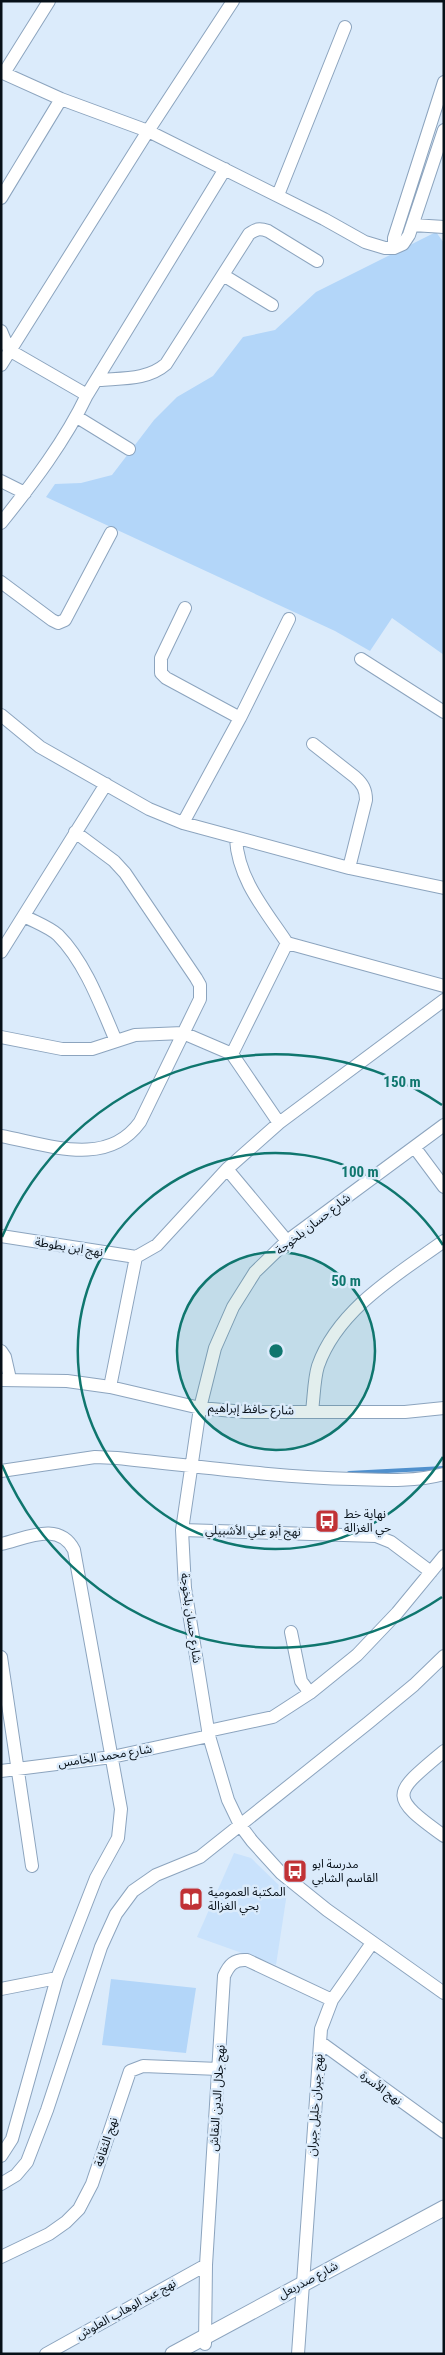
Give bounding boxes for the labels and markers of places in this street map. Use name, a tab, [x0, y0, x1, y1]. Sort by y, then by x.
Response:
centre of rings	[267, 1342, 285, 1360]
place label: نهاية خط حي الغزالة	[344, 1507, 391, 1538]
bus stop icon: نهاية خط حي الغزالة	[314, 1508, 340, 1534]
place label: مدرسة ابو القاسم الشابي	[312, 1857, 378, 1888]
bus stop icon: مدرسة ابو القاسم الشابي	[282, 1858, 308, 1884]
place label: المكتبة العمومية بحي الغزالة	[208, 1885, 286, 1916]
library icon: المكتبة العمومية بحي الغزالة	[178, 1886, 204, 1912]

